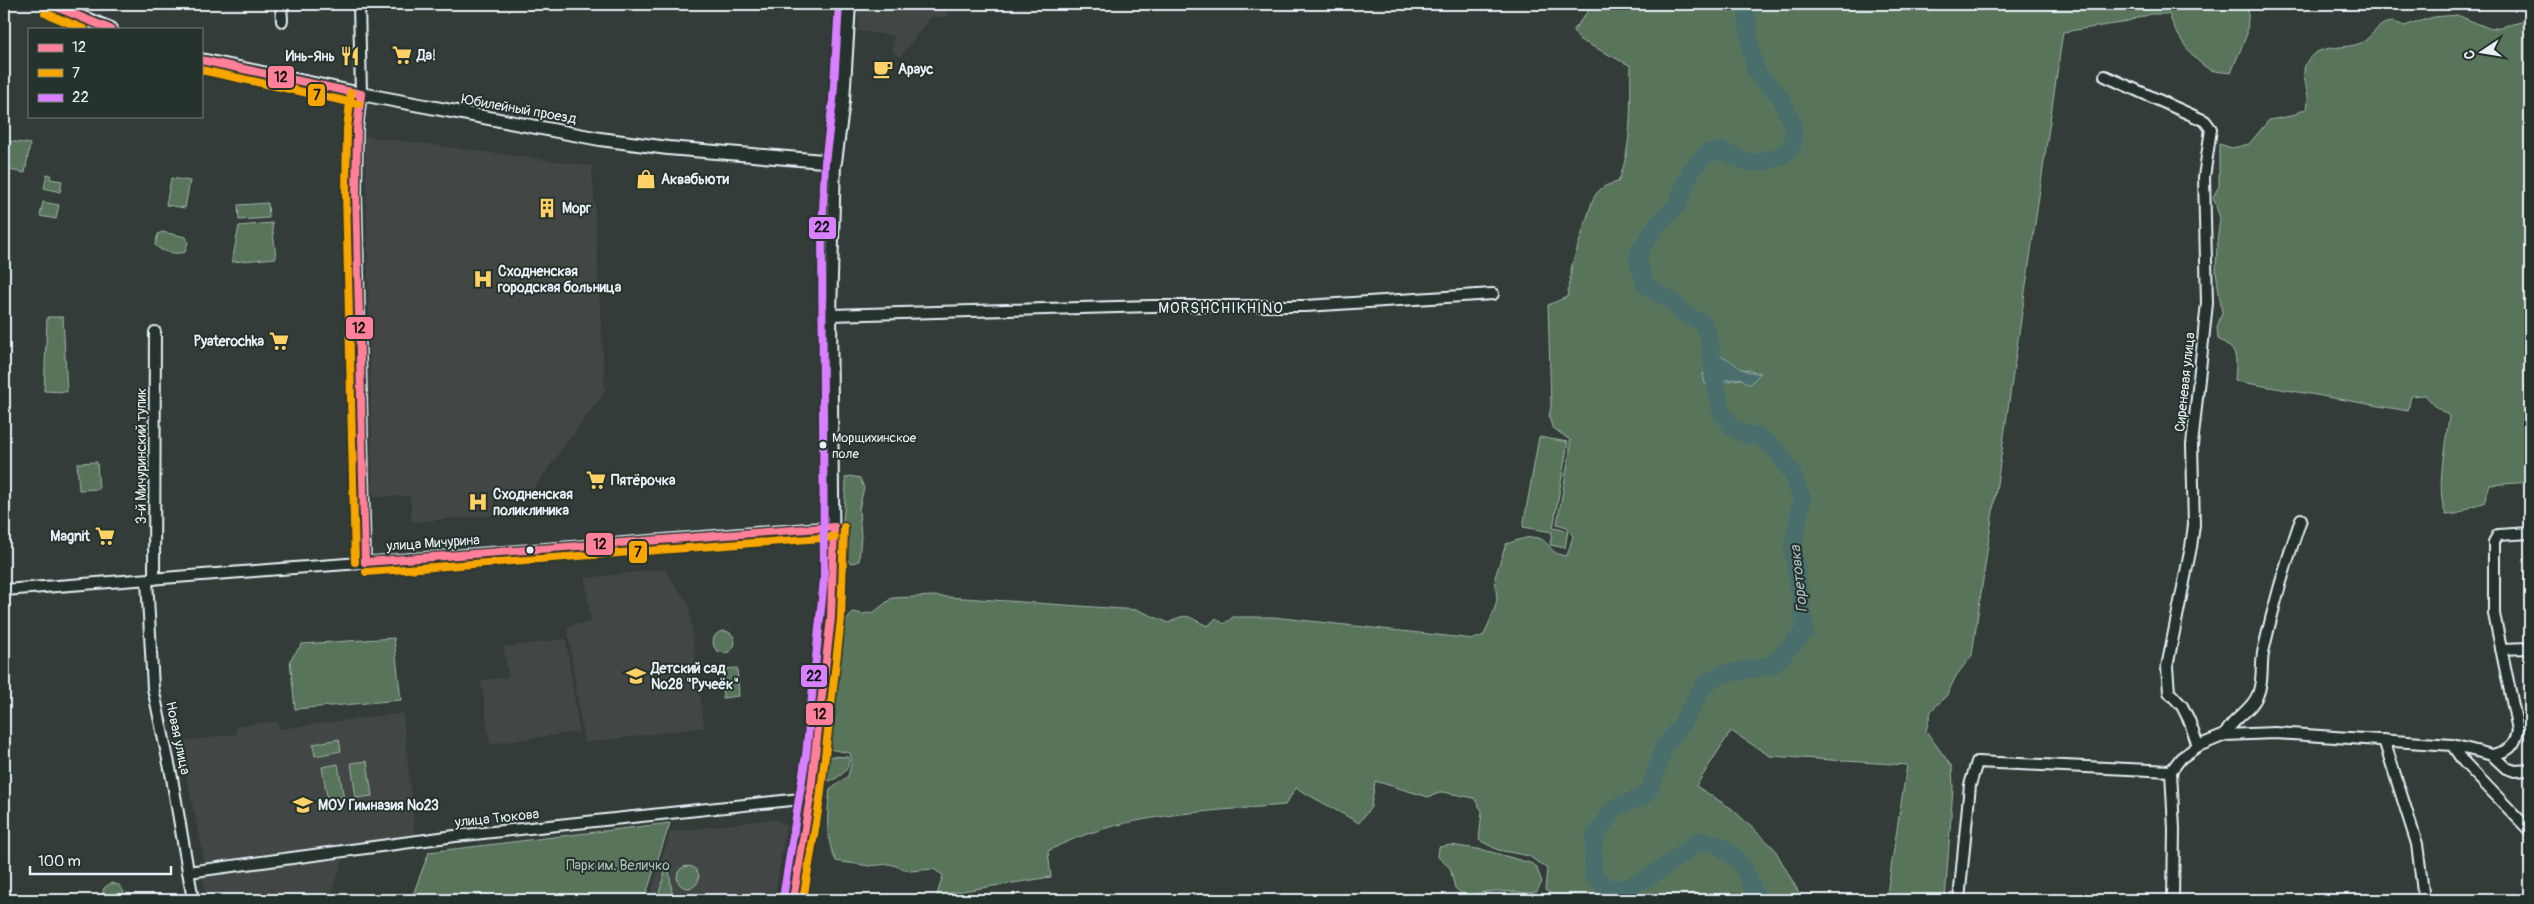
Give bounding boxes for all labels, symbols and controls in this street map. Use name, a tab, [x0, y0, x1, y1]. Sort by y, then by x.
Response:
legend	[28, 28, 202, 118]
north arrow	[2456, 28, 2506, 78]
text: 12	[72, 38, 86, 57]
supermarket icon: Да!	[391, 44, 413, 66]
restaurant icon: Инь-Янь	[339, 45, 361, 67]
place label: Да!	[416, 47, 436, 64]
place label: Инь-Янь	[286, 48, 335, 65]
text: С	[2460, 48, 2479, 61]
cafe icon: Араус	[872, 58, 894, 80]
place label: Араус	[898, 61, 933, 78]
text: 7	[72, 64, 80, 83]
line badge: 12	[267, 65, 295, 89]
text: 12	[274, 69, 288, 86]
line badge: 7	[307, 83, 326, 107]
text: 7	[313, 87, 321, 104]
text: 22	[72, 88, 89, 107]
street label: Юбилейный проезд	[460, 91, 578, 128]
shop icon: Аквабьюти	[635, 168, 657, 190]
place label: Аквабьюти	[661, 171, 730, 188]
building icon: Морг	[536, 197, 558, 219]
place label: Морг	[562, 200, 591, 217]
line badge: 22	[808, 216, 837, 240]
text: 22	[814, 219, 830, 236]
place label: Сходненская городская больница	[497, 263, 622, 296]
hospital icon: Сходненская городская больница	[472, 268, 494, 290]
district label: MORSHCHIKHINO	[1158, 299, 1284, 318]
line badge: 12	[345, 316, 374, 340]
text: 12	[352, 320, 366, 337]
supermarket icon: Pyaterochka	[268, 330, 290, 352]
street label: Сиреневая улица	[2171, 331, 2199, 433]
place label: Pyaterochka	[193, 333, 264, 350]
street label: 3-й Мичуринский тупик	[133, 388, 150, 524]
place label: Морщихинское поле	[832, 430, 917, 462]
marker: Морщихинское поле	[818, 440, 828, 450]
supermarket icon: Пятёрочка	[585, 469, 607, 491]
place label: Пятёрочка	[611, 472, 676, 489]
place label: Сходненская поликлиника	[493, 486, 573, 519]
hospital icon: Сходненская поликлиника	[467, 491, 489, 513]
supermarket icon: Magnit	[94, 525, 116, 547]
place label: Magnit	[50, 528, 90, 545]
street label: улица Мичурина	[385, 531, 480, 555]
line badge: 12	[585, 532, 614, 556]
text: 12	[593, 536, 607, 553]
line badge: 7	[628, 540, 648, 564]
water label: Горетовка	[1786, 543, 1812, 614]
text: 7	[634, 544, 642, 561]
unlabelled marker	[525, 545, 535, 555]
place label: Детский сад №28 "Ручеёк"	[650, 660, 739, 693]
line badge: 22	[800, 664, 828, 688]
school or university icon: Детский сад №28 "Ручеёк"	[625, 665, 647, 687]
text: 22	[806, 668, 822, 685]
street label: Новая улица	[162, 700, 194, 776]
line badge: 12	[805, 702, 834, 726]
text: 12	[813, 706, 827, 723]
school or university icon: МОУ Гимназия №23	[292, 794, 314, 816]
place label: МОУ Гимназия №23	[318, 797, 439, 814]
street label: улица Тюкова	[453, 805, 540, 831]
scale bar	[30, 844, 171, 876]
text: 100 m	[38, 852, 81, 871]
park label: Парк им. Величко	[566, 857, 670, 874]

